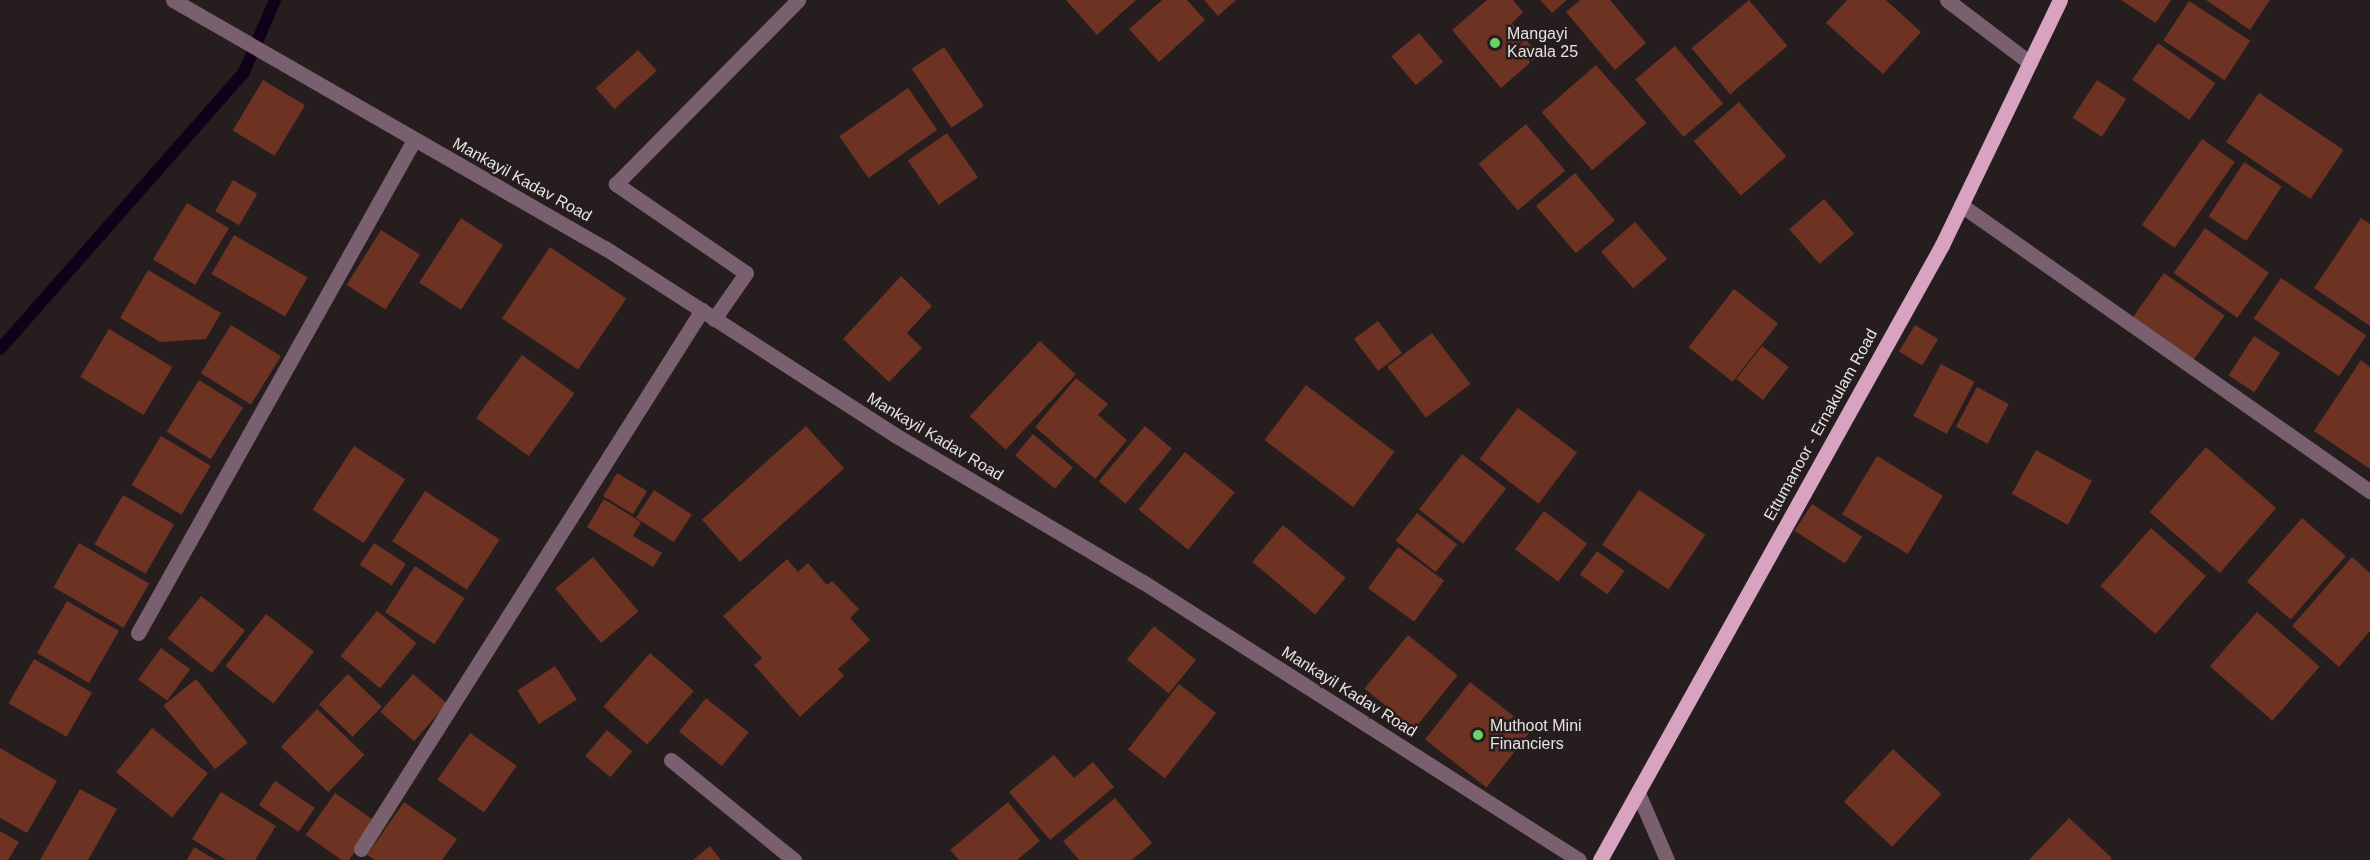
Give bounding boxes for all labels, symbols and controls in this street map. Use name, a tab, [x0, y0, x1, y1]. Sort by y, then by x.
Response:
place label: Mangayi Kavala 25	[1507, 24, 1578, 62]
marker: Mangayi Kavala 25	[1488, 36, 1502, 50]
street label: Mankayil Kadav Road	[449, 134, 595, 226]
street label: Ettumanoor - Ernakulam Road	[1760, 326, 1882, 524]
street label: Mankayil Kadav Road	[863, 389, 1007, 485]
street label: Mankayil Kadav Road	[1278, 643, 1420, 741]
place label: Muthoot Mini Financiers	[1490, 716, 1582, 754]
marker: Muthoot Mini Financiers	[1471, 728, 1485, 742]

